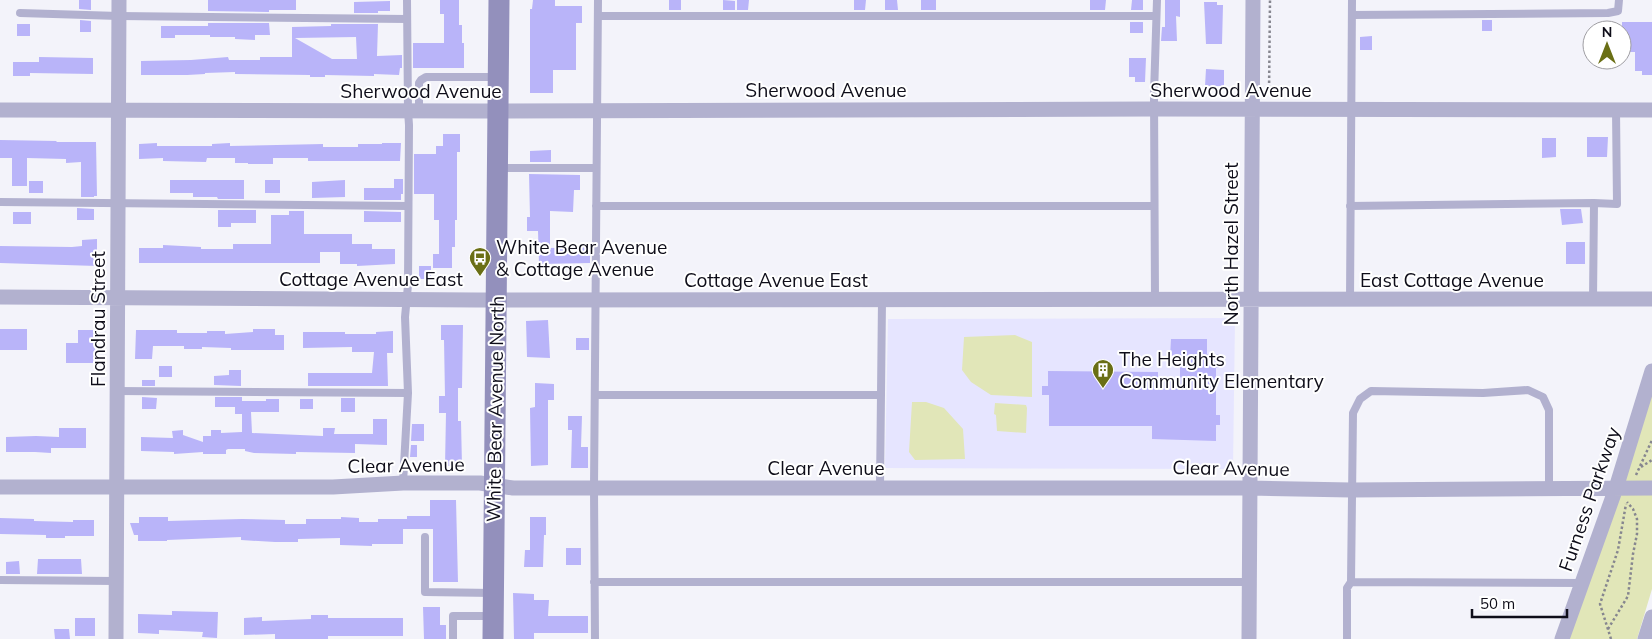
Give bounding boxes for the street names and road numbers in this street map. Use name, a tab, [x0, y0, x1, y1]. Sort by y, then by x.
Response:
street label: Sherwood Avenue	[745, 78, 907, 102]
street label: Sherwood Avenue	[1150, 78, 1312, 102]
street label: Sherwood Avenue	[340, 79, 502, 103]
street label: North Hazel Street	[1219, 162, 1243, 326]
street label: Flandrau Street	[86, 251, 110, 387]
street label: Cottage Avenue East	[279, 267, 463, 291]
street label: Cottage Avenue East	[684, 268, 868, 292]
street label: East Cottage Avenue	[1360, 268, 1544, 292]
street label: White Bear Avenue North	[481, 296, 509, 522]
street label: Furness Parkway	[1553, 424, 1625, 574]
street label: Clear Avenue	[347, 452, 465, 478]
street label: Clear Avenue	[1172, 455, 1290, 481]
street label: Clear Avenue	[767, 456, 885, 480]

